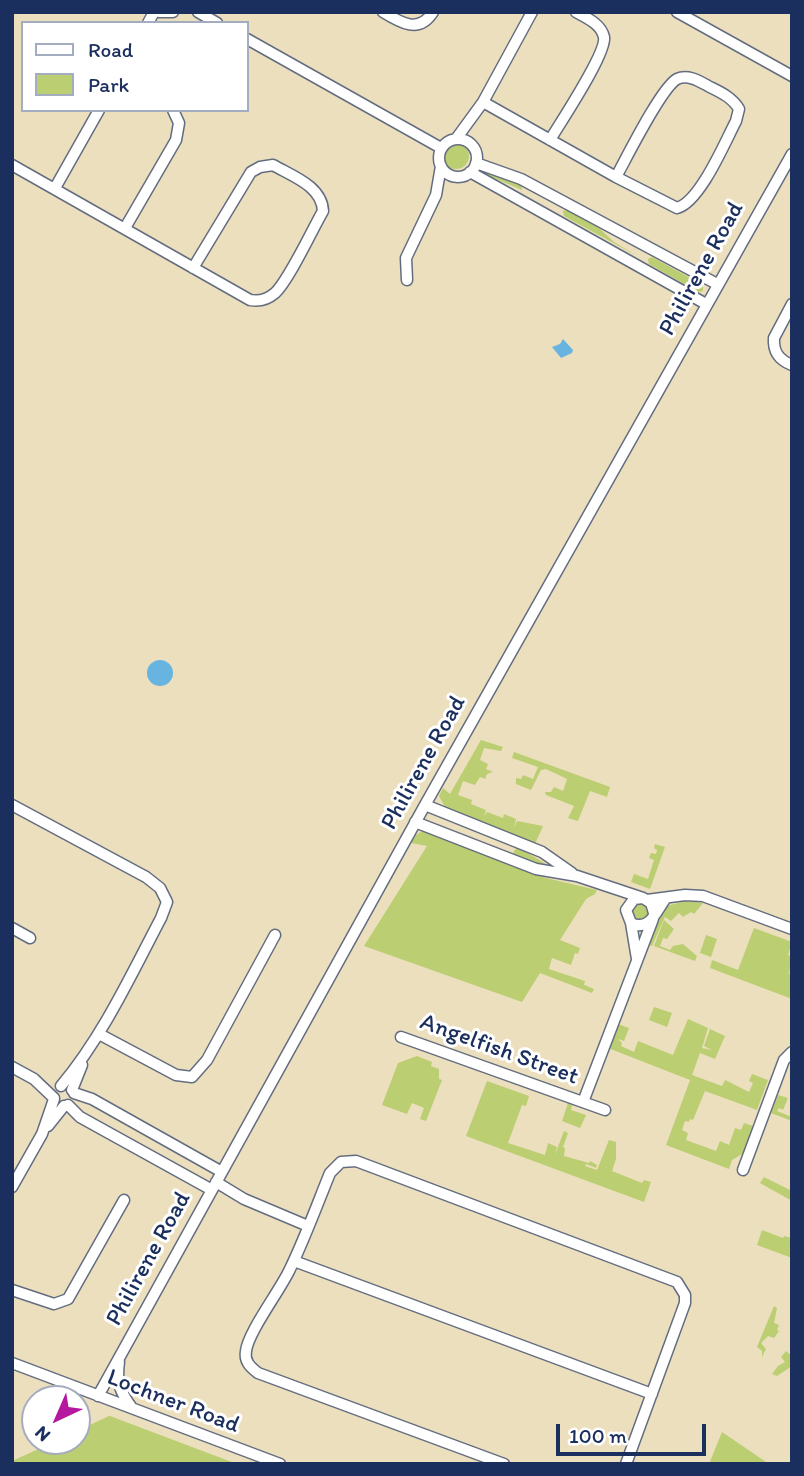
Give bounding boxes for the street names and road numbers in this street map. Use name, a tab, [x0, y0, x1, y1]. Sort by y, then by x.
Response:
street label: Philirene Road	[653, 197, 751, 341]
street label: Philirene Road	[375, 691, 473, 835]
street label: Angelfish Street	[416, 1008, 582, 1092]
street label: Philirene Road	[100, 1187, 198, 1331]
street label: Lochner Road	[103, 1364, 243, 1440]

